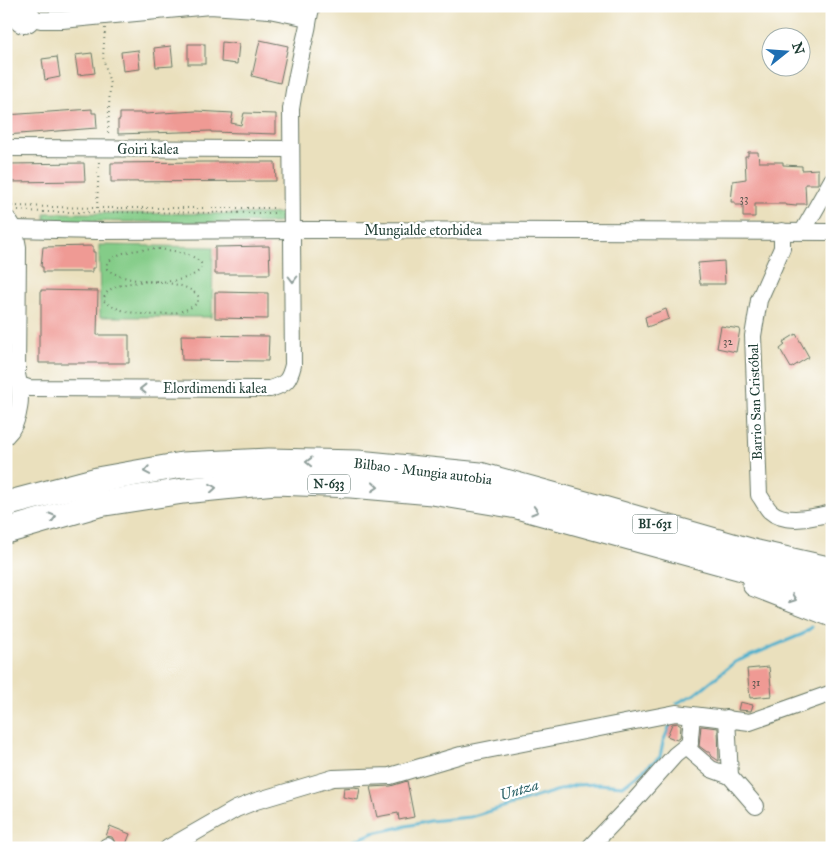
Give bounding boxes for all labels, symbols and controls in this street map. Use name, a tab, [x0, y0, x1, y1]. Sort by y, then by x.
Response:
north arrow	[760, 28, 810, 78]
text: N	[788, 40, 808, 57]
street label: Goiri kalea	[117, 141, 179, 158]
house number: 33	[740, 192, 748, 205]
street label: Mungialde etorbidea	[364, 222, 482, 239]
one-way arrow	[287, 275, 298, 283]
house number: 32	[723, 335, 733, 348]
street label: Barrio San Cristóbal	[745, 343, 766, 461]
street label: Elordimendi kalea	[163, 380, 267, 397]
one-way arrow	[138, 384, 146, 394]
street label: Bilbao - Mungia autobia	[353, 455, 493, 488]
one-way arrow	[305, 456, 313, 467]
one-way arrow	[143, 466, 152, 476]
road number: N-633	[308, 474, 350, 494]
one-way arrow	[371, 481, 379, 492]
one-way arrow	[209, 483, 217, 494]
one-way arrow	[530, 506, 539, 516]
one-way arrow	[49, 513, 57, 523]
road number: BI-631	[632, 514, 678, 534]
one-way arrow	[788, 593, 797, 603]
house number: 31	[752, 676, 760, 689]
water label: Untza	[497, 776, 541, 804]

